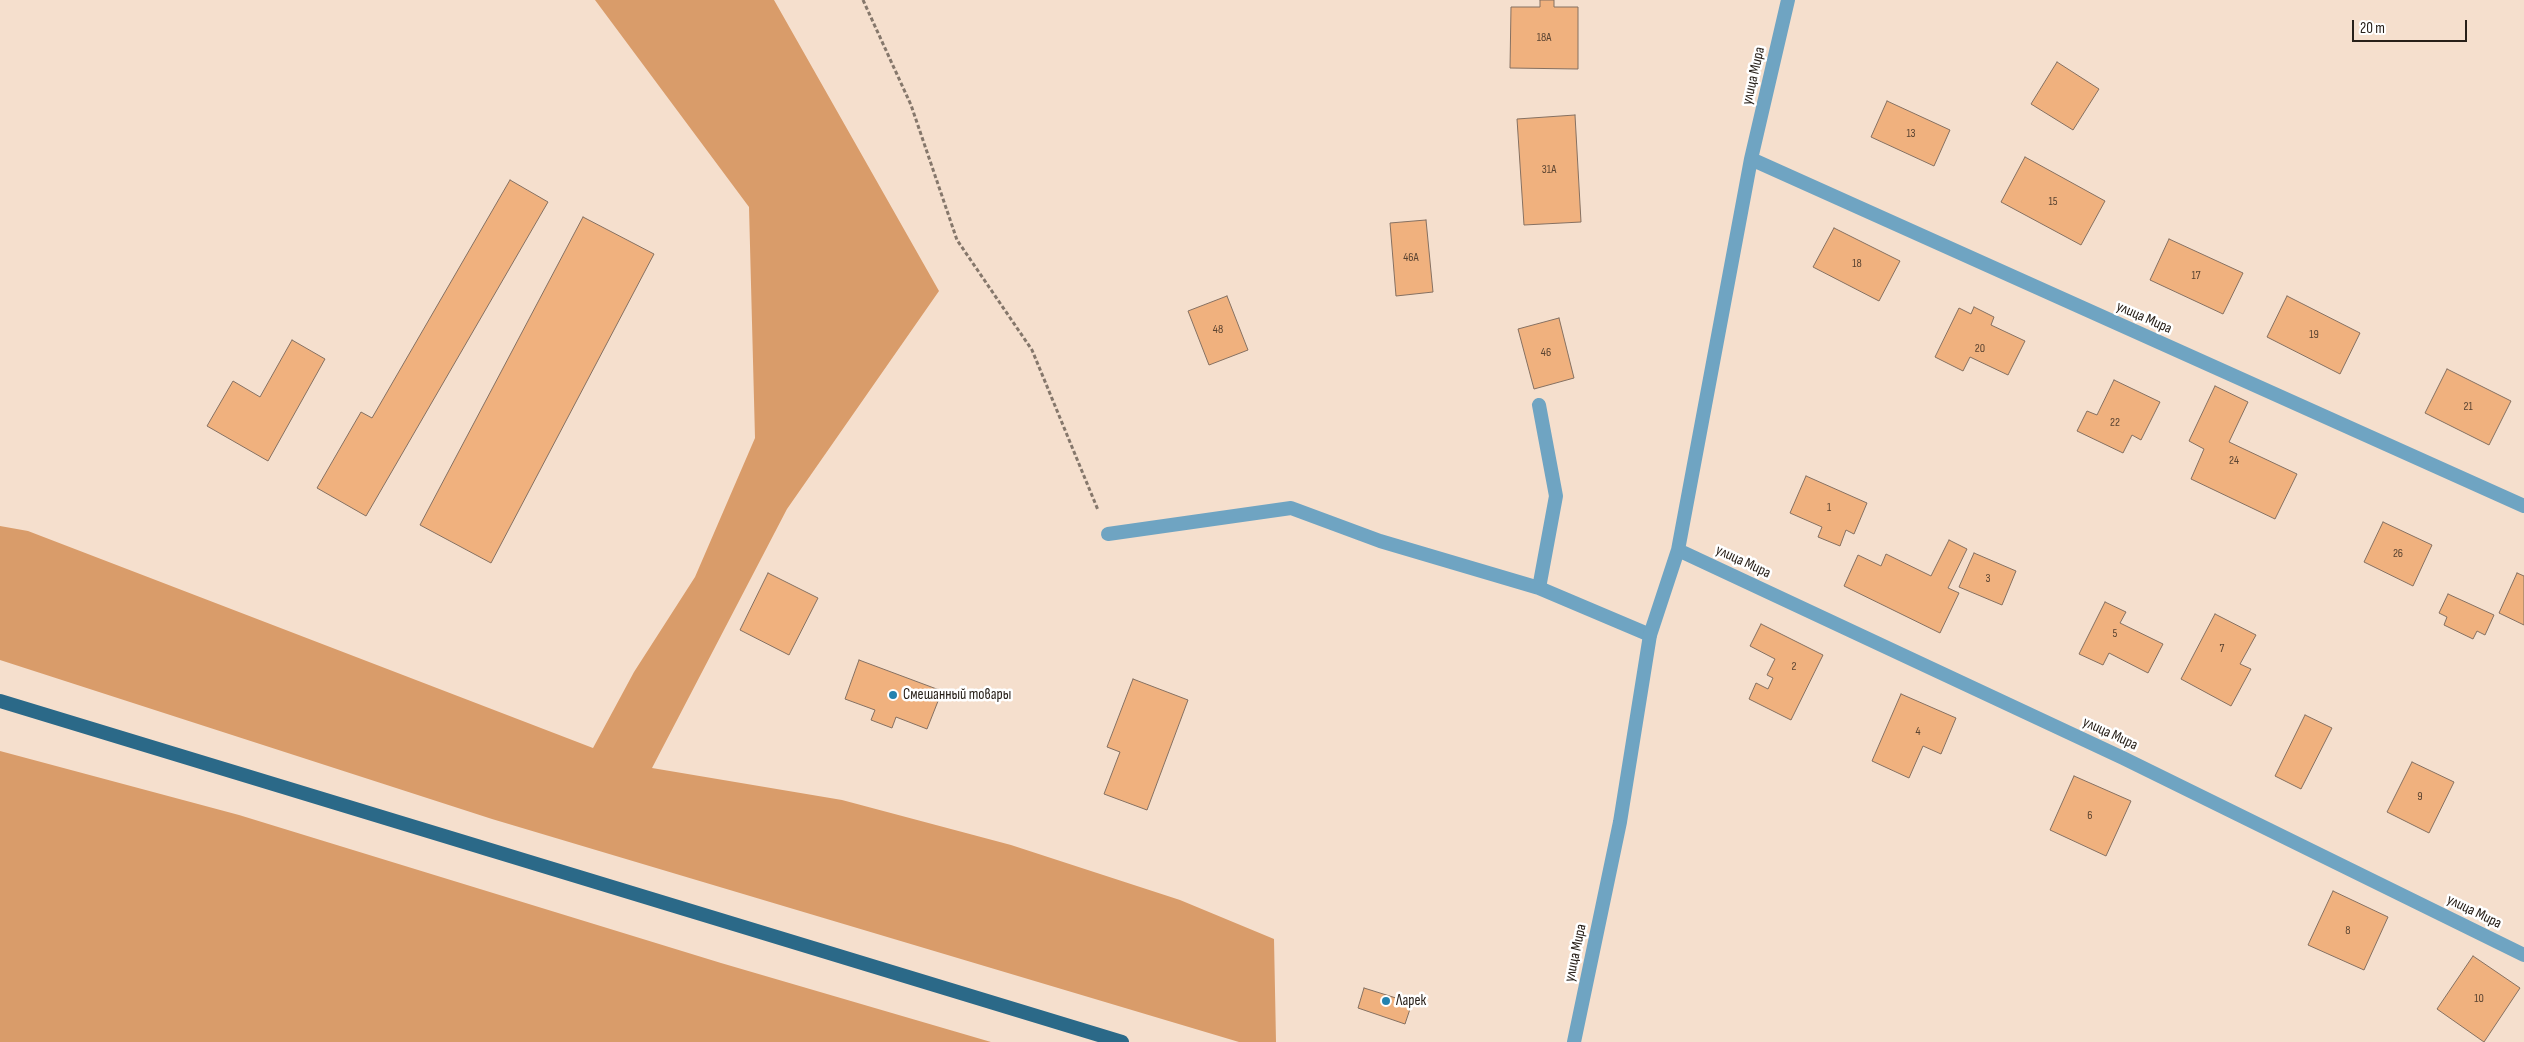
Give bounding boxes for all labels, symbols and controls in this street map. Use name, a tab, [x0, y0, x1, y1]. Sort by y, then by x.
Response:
scale bar	[2354, 10, 2469, 42]
text: 20 m	[2360, 19, 2385, 38]
house number: 18А	[1537, 31, 1551, 45]
street label: улица Мира	[1739, 45, 1769, 107]
house number: 13	[1906, 127, 1916, 141]
house number: 31А	[1542, 163, 1556, 177]
house number: 15	[2048, 195, 2058, 209]
house number: 46А	[1403, 251, 1419, 265]
house number: 18	[1852, 257, 1862, 271]
house number: 17	[2192, 269, 2200, 283]
street label: улица Мира	[2113, 298, 2175, 338]
house number: 48	[1213, 323, 1223, 337]
house number: 19	[2309, 328, 2319, 342]
house number: 20	[1975, 342, 1985, 356]
house number: 46	[1541, 346, 1551, 360]
house number: 21	[2463, 400, 2473, 414]
house number: 22	[2110, 416, 2120, 430]
house number: 24	[2229, 454, 2239, 468]
house number: 1	[1827, 501, 1831, 515]
street label: улица Мира	[1713, 541, 1773, 583]
house number: 26	[2393, 547, 2403, 561]
house number: 3	[1985, 572, 1991, 586]
house number: 5	[2113, 627, 2117, 641]
house number: 7	[2220, 642, 2224, 656]
house number: 2	[1792, 660, 1796, 674]
place label: Смешанный товары	[903, 686, 1011, 704]
marker: Смешанный товары	[887, 689, 899, 701]
street label: улица Мира	[2080, 713, 2140, 755]
house number: 4	[1915, 725, 1921, 739]
house number: 9	[2417, 790, 2423, 804]
house number: 6	[2087, 809, 2093, 823]
street label: улица Мира	[2444, 891, 2504, 933]
street label: улица Мира	[1561, 922, 1591, 984]
house number: 8	[2345, 924, 2351, 938]
place label: Ларек	[1396, 992, 1426, 1010]
house number: 10	[2474, 992, 2484, 1006]
marker: Ларек	[1380, 995, 1392, 1007]

